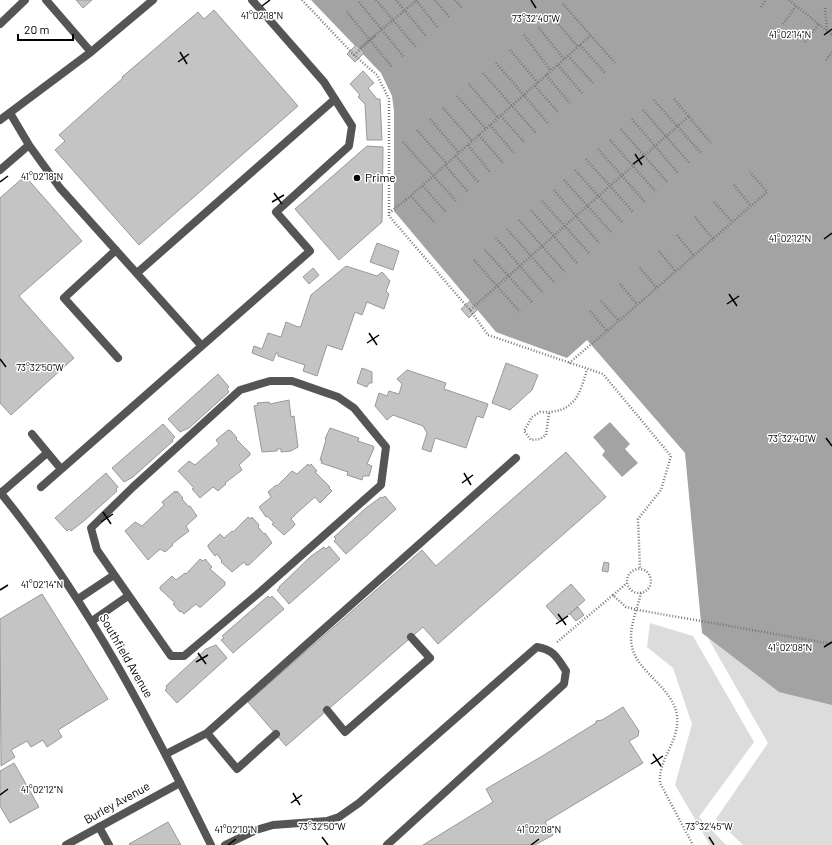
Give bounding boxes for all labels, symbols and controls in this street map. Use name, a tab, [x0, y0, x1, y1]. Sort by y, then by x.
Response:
text: 41°02'18"N	[241, 9, 283, 21]
text: 73°32'40"W	[512, 12, 560, 24]
scale bar	[18, 16, 73, 42]
text: 20 m	[24, 22, 50, 36]
text: 41°02'14"N	[769, 28, 811, 40]
text: 41°02'18"N	[21, 170, 63, 182]
place label: Prime	[365, 170, 396, 184]
marker: Prime	[352, 173, 362, 183]
text: 41°02'12"N	[769, 232, 811, 244]
text: 73°32'50"W	[16, 361, 64, 373]
text: 73°32'40"W	[768, 432, 816, 444]
text: 41°02'14"N	[21, 578, 63, 590]
street label: Southfield Avenue	[97, 611, 157, 700]
text: 41°02'08"N	[768, 641, 812, 653]
street label: Burley Avenue	[81, 778, 152, 826]
text: 41°02'12"N	[21, 783, 63, 795]
text: 73°32'50"W	[298, 820, 346, 832]
text: 73°32'45"W	[685, 820, 733, 832]
text: 41°02'10"N	[215, 823, 257, 835]
text: 41°02'08"N	[517, 823, 561, 835]

